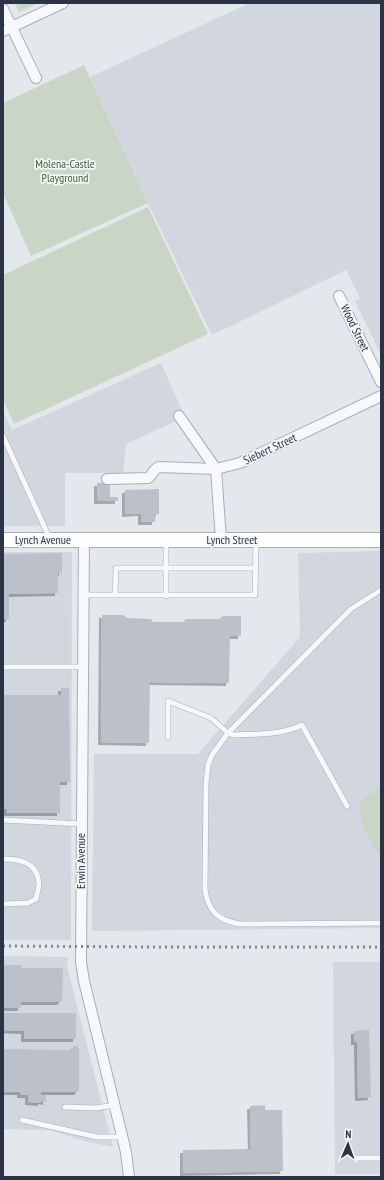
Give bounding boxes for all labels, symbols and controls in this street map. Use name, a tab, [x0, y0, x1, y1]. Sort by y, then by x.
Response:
park label: Molena-Castle Playground	[35, 156, 95, 185]
street label: Wood Street	[338, 302, 374, 354]
street label: Siebert Street	[241, 429, 299, 467]
street label: Lynch Avenue	[15, 532, 71, 547]
street label: Lynch Street	[207, 532, 258, 547]
street label: Erwin Avenue	[73, 833, 88, 889]
north arrow	[328, 1124, 368, 1164]
text: N	[345, 1127, 352, 1141]

